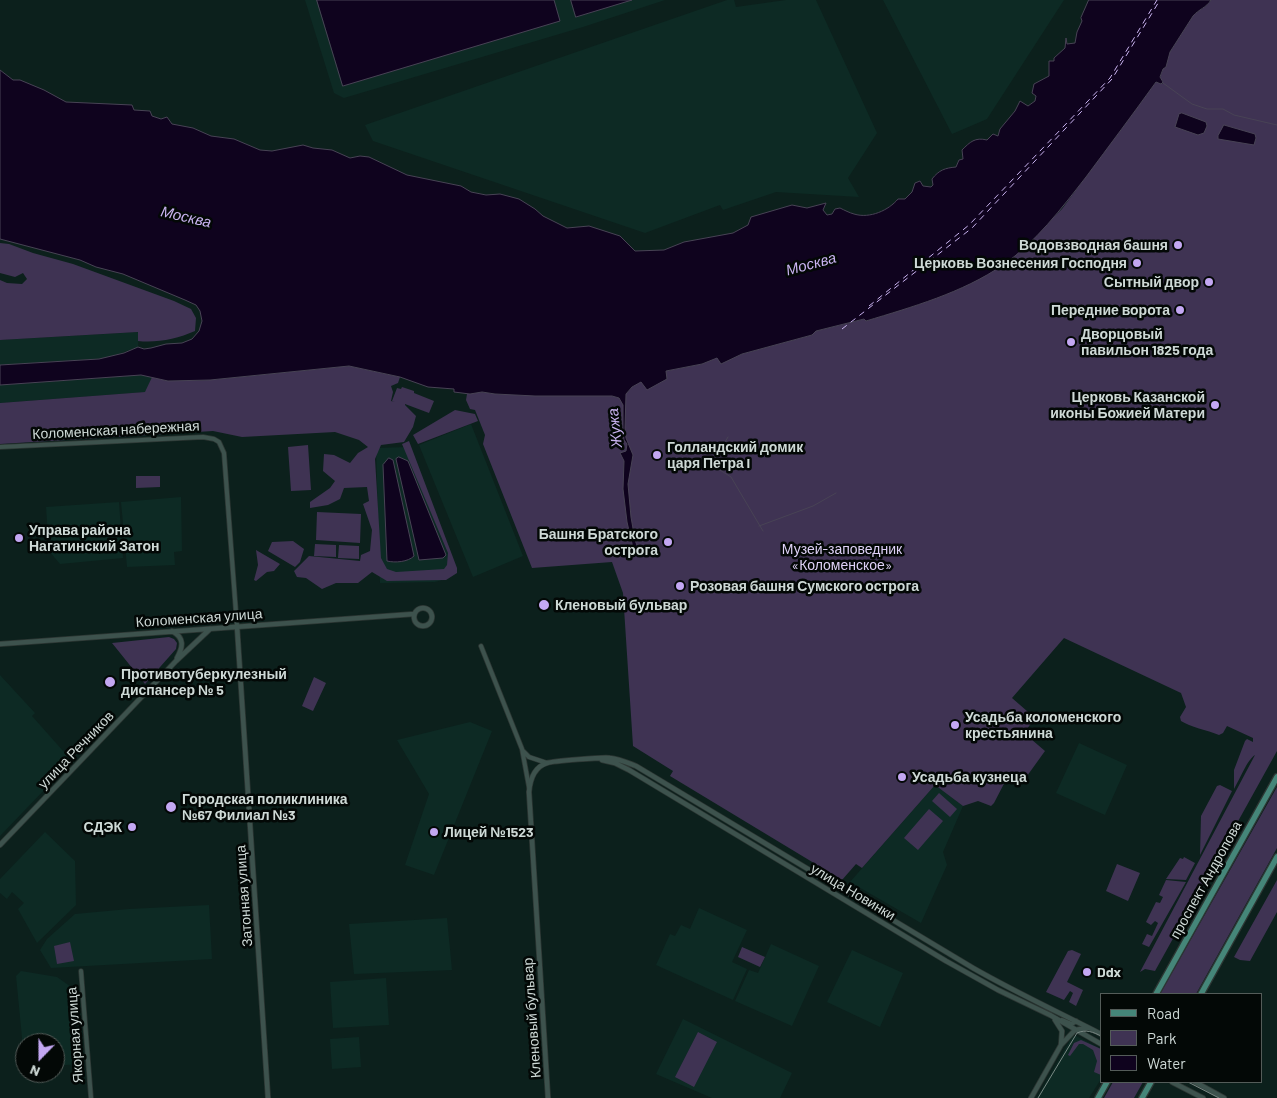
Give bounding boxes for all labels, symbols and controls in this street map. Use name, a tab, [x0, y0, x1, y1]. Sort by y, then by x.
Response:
water label: Москва	[159, 202, 213, 232]
place label: Водовзводная башня	[1019, 237, 1168, 253]
marker: Водовзводная башня	[1172, 239, 1184, 251]
water label: Москва	[784, 249, 838, 279]
place label: Церковь Вознесения Господня	[914, 255, 1127, 271]
marker: Церковь Вознесения Господня	[1131, 257, 1143, 269]
place label: Сытный двор	[1104, 274, 1199, 290]
marker: Сытный двор	[1203, 276, 1215, 288]
place label: Передние ворота	[1051, 302, 1170, 318]
marker: Передние ворота	[1174, 304, 1186, 316]
place label: Дворцовый павильон 1825 года	[1081, 326, 1213, 358]
marker: Дворцовый павильон 1825 года	[1065, 336, 1077, 348]
place label: Церковь Казанской иконы Божией Матери	[1050, 389, 1205, 422]
marker: Церковь Казанской иконы Божией Матери	[1209, 399, 1221, 411]
water label: Жужа	[604, 407, 626, 449]
street label: Коломенская набережная	[32, 417, 200, 443]
place label: Голландский домик царя Петра I	[667, 439, 803, 472]
marker: Голландский домик царя Петра I	[651, 449, 663, 461]
place label: Управа района Нагатинский Затон	[29, 522, 159, 554]
place label: Башня Братского острога	[539, 526, 658, 558]
marker: Управа района Нагатинский Затон	[13, 532, 25, 544]
marker: Башня Братского острога	[662, 536, 674, 548]
park label: Музей-заповедник «Коломенское»	[782, 541, 902, 574]
place label: Розовая башня Сумского острога	[690, 578, 919, 594]
marker: Розовая башня Сумского острога	[674, 580, 686, 592]
place label: Кленовый бульвар	[555, 597, 687, 613]
marker: Кленовый бульвар	[537, 598, 551, 612]
street label: Коломенская улица	[135, 605, 263, 631]
place label: Противотуберкулезный диспансер № 5	[121, 666, 287, 699]
marker: Противотуберкулезный диспансер № 5	[103, 675, 117, 689]
street label: улица Речников	[35, 708, 117, 792]
place label: Усадьба коломенского крестьянина	[965, 709, 1121, 742]
marker: Усадьба коломенского крестьянина	[949, 719, 961, 731]
place label: Усадьба кузнеца	[912, 769, 1027, 785]
marker: Усадьба кузнеца	[896, 771, 908, 783]
place label: Городская поликлиника №67 Филиал №3	[182, 791, 348, 824]
marker: Городская поликлиника №67 Филиал №3	[164, 800, 178, 814]
street label: проспект Андропова	[1167, 818, 1245, 942]
place label: СДЭК	[84, 819, 122, 835]
marker: СДЭК	[126, 821, 138, 833]
place label: Лицей №1523	[444, 824, 534, 840]
marker: Лицей №1523	[428, 826, 440, 838]
street label: Затонная улица	[232, 844, 256, 948]
street label: улица Новинки	[807, 860, 899, 924]
street label: Кленовый бульвар	[519, 957, 545, 1079]
place label: Ddx	[1097, 964, 1121, 980]
marker: Ddx	[1081, 966, 1093, 978]
street label: Якорная улица	[63, 986, 87, 1084]
legend	[1100, 993, 1262, 1083]
text: Road	[1147, 1004, 1180, 1022]
text: Park	[1147, 1029, 1176, 1047]
north arrow	[15, 1033, 65, 1083]
text: Water	[1147, 1054, 1186, 1072]
text: N	[27, 1062, 42, 1081]

